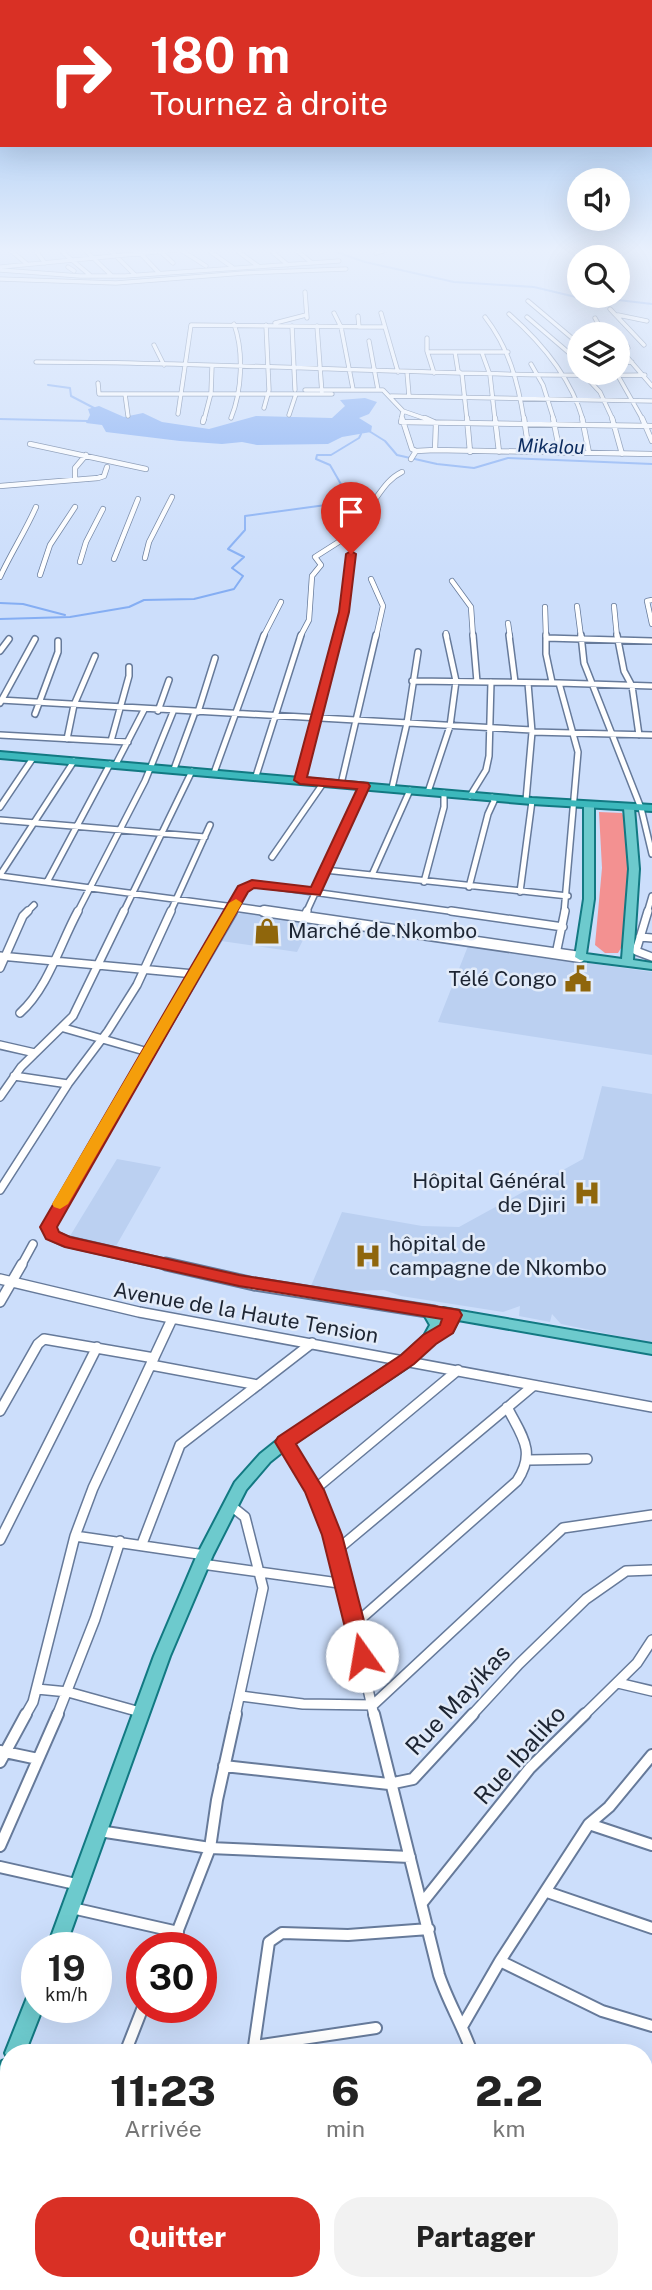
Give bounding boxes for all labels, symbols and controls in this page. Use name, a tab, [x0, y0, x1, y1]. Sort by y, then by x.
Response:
text: 180 m	[150, 26, 290, 84]
icon: right	[35, 28, 126, 119]
text: Tournez à droite	[150, 85, 388, 122]
map controls	[567, 168, 630, 385]
button: sound	[567, 168, 630, 231]
button: search	[567, 245, 630, 308]
button: layers	[567, 322, 630, 385]
water label: Mikalou	[517, 434, 585, 458]
pin	[321, 482, 381, 554]
icon: arrive	[332, 493, 370, 531]
shop icon: Marché de Nkombo	[252, 916, 282, 946]
place label: Marché de Nkombo	[288, 918, 477, 943]
public building icon: Télé Congo	[563, 964, 593, 994]
place label: Télé Congo	[448, 966, 557, 991]
place label: Hôpital Général de Djiri	[412, 1168, 566, 1217]
hospital icon: Hôpital Général de Djiri	[572, 1178, 602, 1208]
place label: hôpital de campagne de Nkombo	[389, 1231, 607, 1280]
hospital icon: hôpital de campagne de Nkombo	[353, 1241, 383, 1271]
street label: Avenue de la Haute Tension	[112, 1277, 380, 1348]
position arrow	[325, 1619, 399, 1693]
street label: Rue Mayikas	[399, 1638, 515, 1760]
street label: Rue Ibaliko	[468, 1699, 571, 1809]
speed limit sign: 30	[126, 1932, 217, 2023]
text: 19	[47, 1948, 86, 1989]
text: km/h	[45, 1984, 88, 2005]
text: 11:23	[110, 2066, 216, 2115]
text: 6	[331, 2066, 360, 2115]
text: 2.2	[475, 2066, 543, 2115]
text: Arrivée	[124, 2115, 202, 2142]
text: min	[326, 2115, 365, 2142]
text: km	[493, 2115, 525, 2142]
button: Quitter	[35, 2197, 320, 2277]
button: Partager	[334, 2197, 618, 2277]

